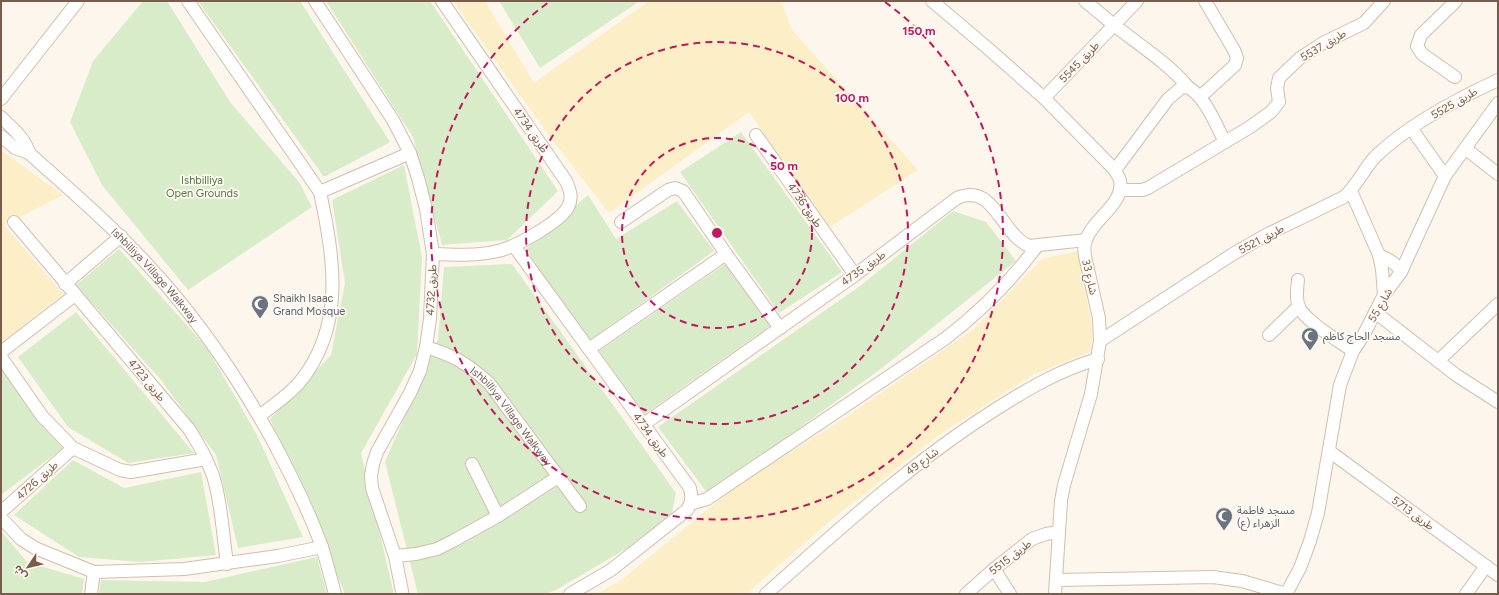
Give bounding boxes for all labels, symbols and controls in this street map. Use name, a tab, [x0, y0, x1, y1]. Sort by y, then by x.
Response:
text: 150 m	[902, 24, 936, 38]
street label: طريق 5537	[1298, 27, 1348, 64]
street label: طريق 5545	[1057, 39, 1102, 86]
street label: طريق 5525	[1429, 85, 1480, 122]
text: 100 m	[835, 91, 869, 105]
street label: طريق 4734	[510, 105, 551, 155]
text: 50 m	[770, 159, 798, 173]
park label: Ishbilliya Open Grounds	[166, 174, 238, 200]
street label: طريق 4736	[785, 181, 825, 230]
street label: طريق 5521	[1236, 222, 1286, 257]
street label: Ishbilliya Village Walkway	[108, 225, 201, 326]
centre of rings	[710, 226, 724, 240]
street label: طريق 4735	[839, 248, 888, 289]
street label: شارع 33	[1078, 258, 1100, 297]
street label: طريق 4732	[424, 264, 439, 316]
street label: شارع 55	[1366, 286, 1396, 325]
place label: Shaikh Isaac Grand Mosque	[273, 292, 345, 318]
mosque icon: Shaikh Isaac Grand Mosque	[250, 294, 270, 319]
mosque icon: مسجد الحاج كاظم	[1300, 326, 1320, 351]
place label: مسجد الحاج كاظم	[1323, 330, 1401, 345]
street label: طريق 4723	[125, 357, 168, 404]
street label: Ishbilliya Village Walkway	[468, 364, 554, 469]
street label: طريق 4734	[630, 410, 671, 460]
street label: شارع 49	[904, 445, 942, 479]
street label: طريق 4726	[14, 458, 61, 502]
street label: طريق 5713	[1389, 494, 1436, 533]
place label: مسجد فاطمة الزهراء (ع)	[1237, 504, 1295, 531]
mosque icon: مسجد فاطمة الزهراء (ع)	[1214, 506, 1234, 531]
street label: طريق 5515	[987, 537, 1034, 578]
north arrow	[8, 547, 48, 587]
text: ش	[11, 563, 30, 582]

